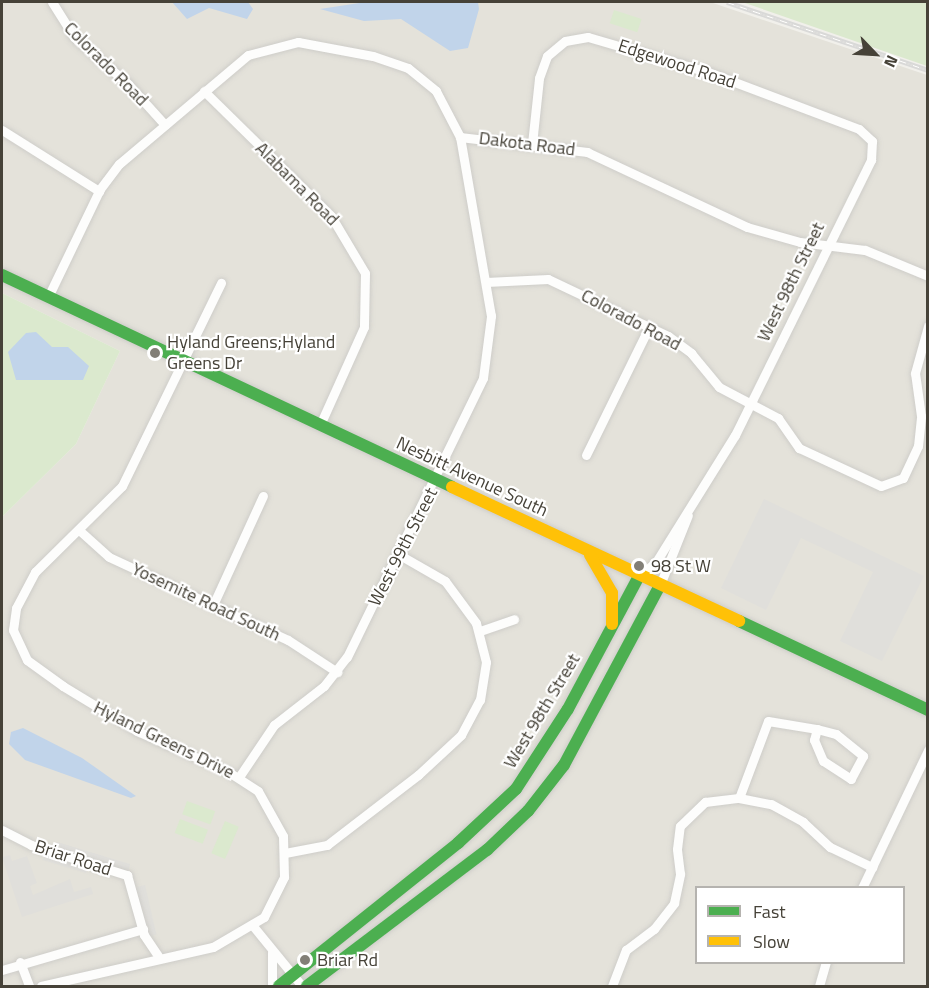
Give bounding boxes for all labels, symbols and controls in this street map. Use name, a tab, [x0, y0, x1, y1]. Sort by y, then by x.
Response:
street label: Colorado Road	[59, 17, 153, 111]
north arrow	[845, 24, 905, 84]
street label: Edgewood Road	[615, 35, 739, 93]
text: N	[878, 52, 905, 72]
street label: Dakota Road	[478, 127, 576, 161]
street label: Alabama Road	[251, 138, 343, 230]
street label: West 98th Street	[753, 219, 829, 345]
street label: Colorado Road	[577, 285, 685, 355]
place label: Hyland Greens;Hyland Greens Dr	[167, 332, 335, 374]
marker: Hyland Greens;Hyland Greens Dr	[148, 346, 162, 360]
street label: Nesbitt Avenue South	[393, 432, 551, 522]
street label: West 99th Street	[364, 484, 442, 610]
place label: 98 St W	[651, 555, 711, 577]
street label: Yosemite Road South	[128, 558, 284, 646]
marker: 98 St W	[632, 559, 646, 573]
street label: West 98th Street	[499, 650, 585, 772]
street label: Hyland Greens Drive	[90, 697, 238, 783]
street label: Briar Road	[32, 835, 114, 881]
legend	[695, 886, 905, 964]
text: Fast	[753, 898, 786, 925]
text: Slow	[753, 928, 790, 955]
place label: Briar Rd	[317, 949, 378, 971]
marker: Briar Rd	[298, 953, 312, 967]

